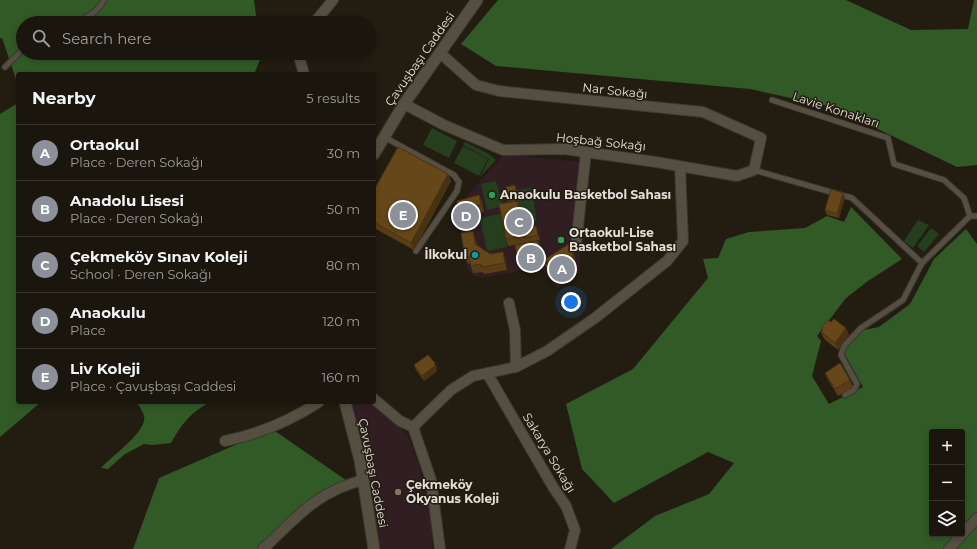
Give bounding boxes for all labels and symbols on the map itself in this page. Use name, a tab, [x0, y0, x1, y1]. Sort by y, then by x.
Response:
street label: Çavuşbaşı Caddesi	[382, 9, 458, 109]
street label: Nar Sokağı	[582, 80, 648, 101]
street label: Lavie Konakları	[791, 88, 882, 131]
street label: Hoşbağ Sokağı	[555, 129, 647, 154]
place label: Anaokulu Basketbol Sahası	[499, 187, 671, 202]
marker: Anaokulu Basketbol Sahası	[487, 190, 497, 200]
pin: E	[390, 200, 416, 230]
pin: D	[453, 201, 479, 231]
pin: C	[506, 207, 532, 237]
place label: Ortaokul-Lise Basketbol Sahası	[569, 225, 676, 254]
marker: Ortaokul-Lise Basketbol Sahası	[556, 235, 566, 245]
pin: B	[518, 243, 544, 273]
place label: İlkokul	[424, 247, 467, 262]
marker: İlkokul	[470, 250, 480, 260]
pin: A	[549, 254, 575, 284]
your location	[561, 292, 581, 312]
street label: Sakarya Sokağı	[520, 410, 579, 495]
street label: Çavuşbaşı Caddesi	[356, 417, 391, 529]
place label: Çekmeköy Okyanus Koleji	[406, 477, 499, 506]
marker: Çekmeköy Okyanus Koleji	[393, 487, 403, 497]

